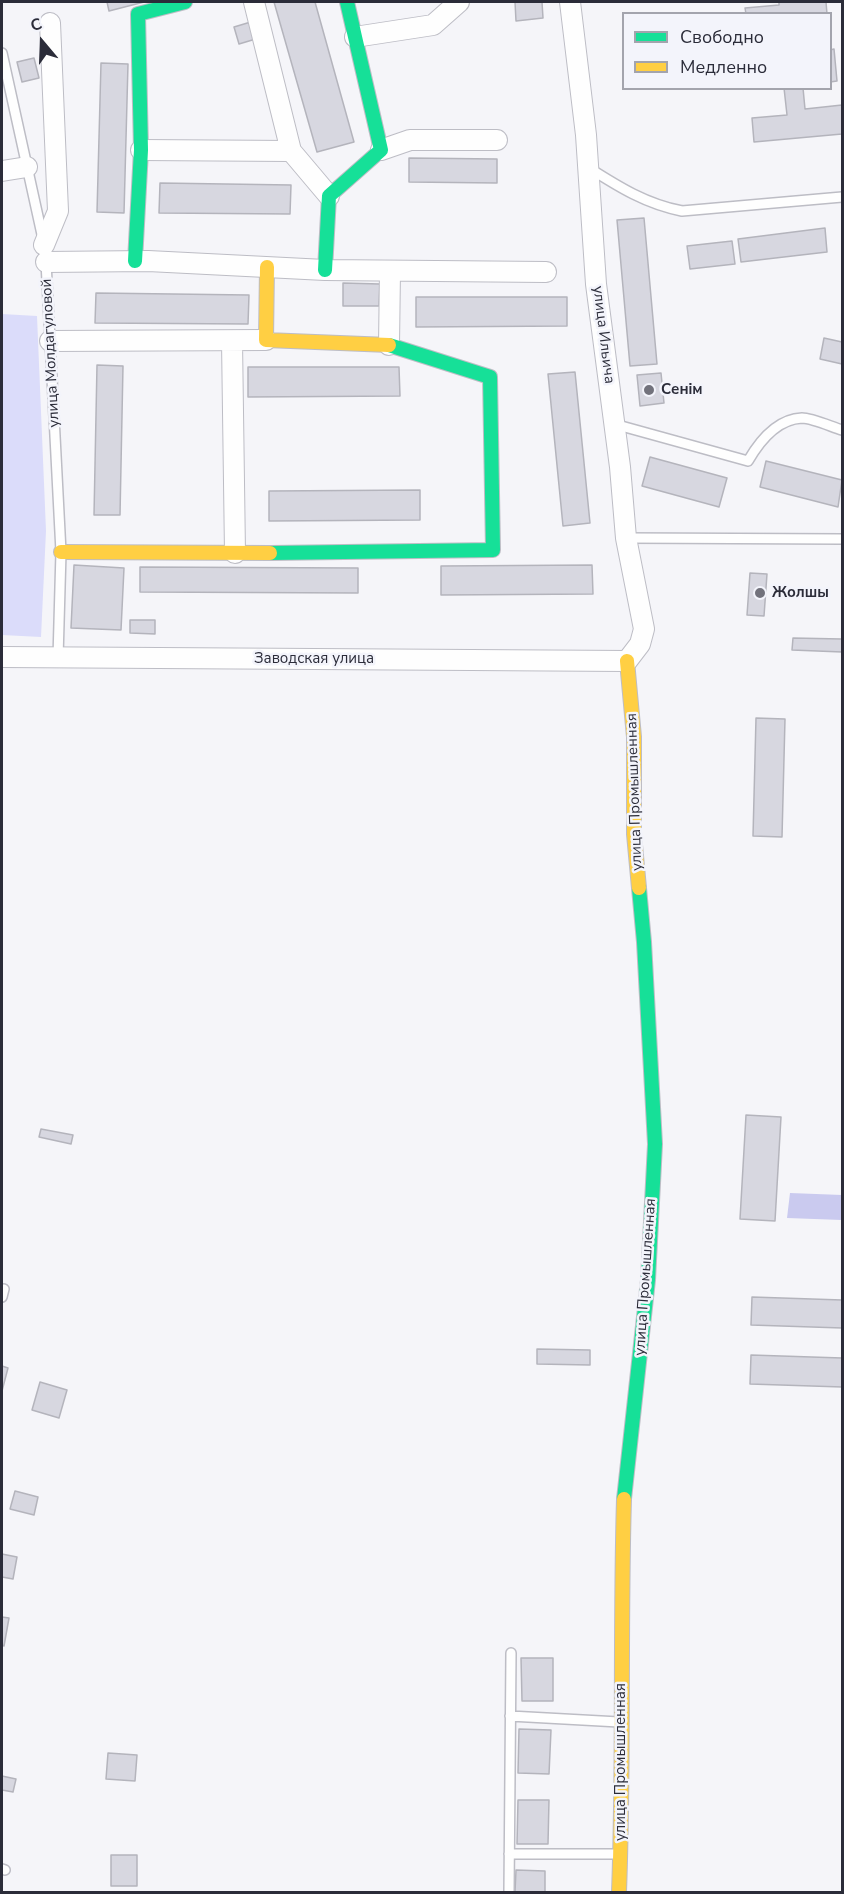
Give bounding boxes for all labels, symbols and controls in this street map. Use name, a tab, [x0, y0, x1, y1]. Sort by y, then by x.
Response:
north arrow	[12, 12, 72, 72]
legend	[622, 12, 832, 90]
text: С	[27, 13, 45, 37]
text: Свободно	[680, 25, 764, 49]
text: Медленно	[680, 55, 767, 79]
street label: улица Молдагуловой	[38, 278, 64, 428]
street label: улица Ильича	[588, 285, 618, 385]
place label: Сенiм	[661, 381, 703, 399]
marker: Сенiм	[642, 383, 656, 397]
place label: Жолшы	[772, 584, 829, 602]
marker: Жолшы	[753, 586, 767, 600]
street label: Заводская улица	[254, 650, 374, 668]
street label: улица Промышленная	[623, 713, 647, 871]
street label: улица Промышленная	[632, 1198, 660, 1356]
street label: улица Промышленная	[612, 1683, 630, 1841]

